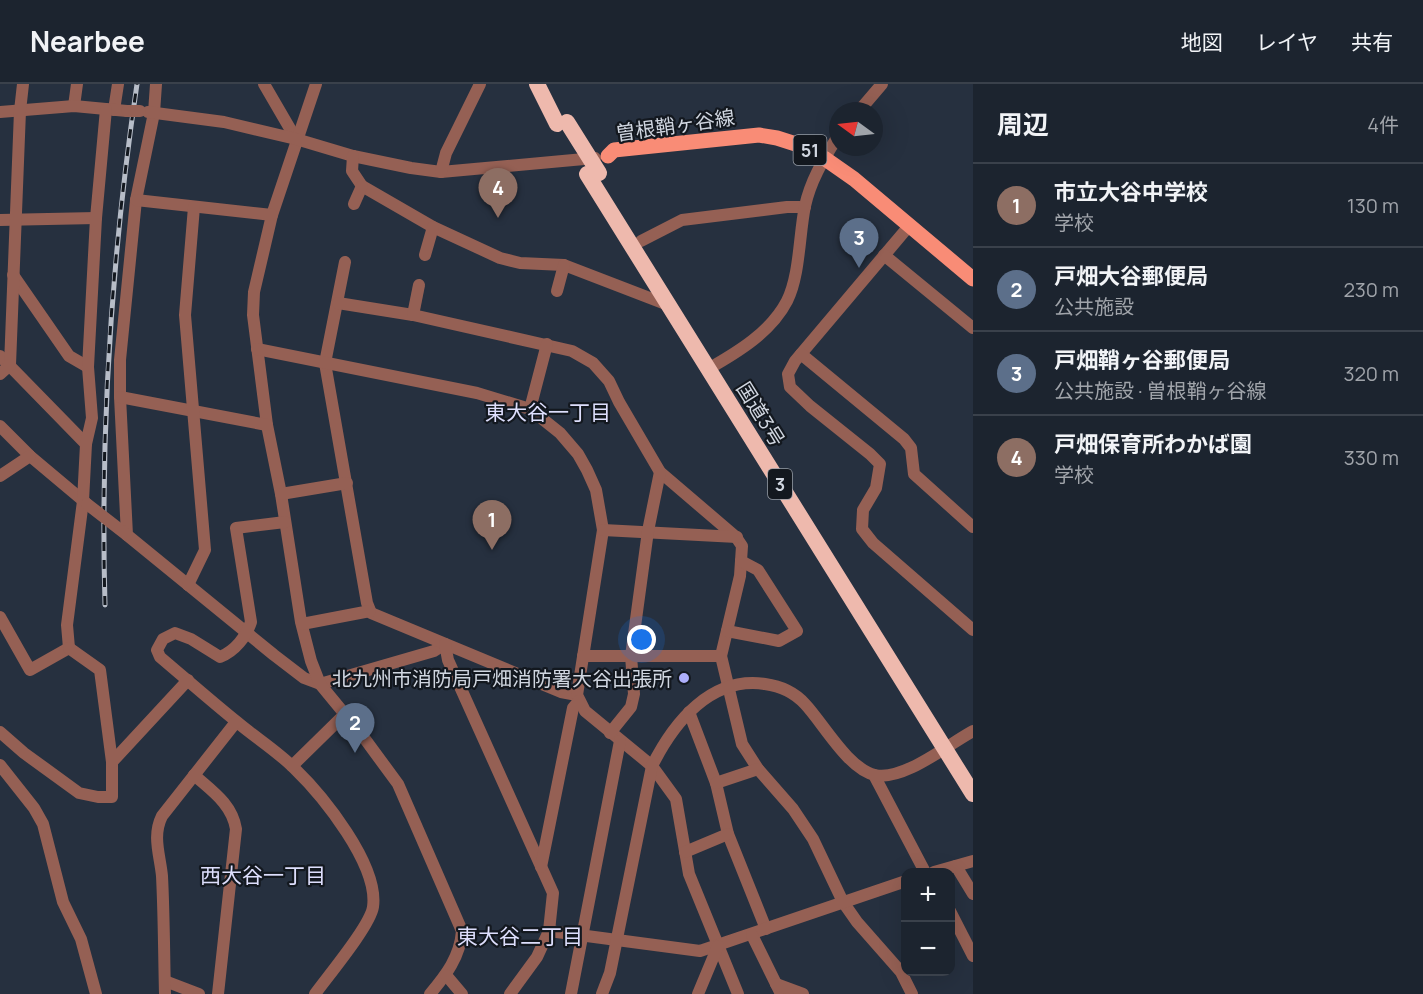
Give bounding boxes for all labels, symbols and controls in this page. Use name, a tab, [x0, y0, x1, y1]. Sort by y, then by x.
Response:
text: Nearbee	[30, 22, 145, 60]
text: 地図	[1181, 28, 1223, 56]
text: レイヤ	[1256, 28, 1318, 56]
text: 共有	[1351, 28, 1393, 56]
north arrow	[829, 102, 883, 156]
street label: 曽根鞘ヶ谷線	[614, 103, 736, 147]
text: 周辺	[997, 106, 1049, 142]
text: 4件	[1367, 111, 1399, 138]
road number: 51	[794, 135, 826, 165]
pin: 4	[478, 168, 518, 218]
text: 市立大谷中学校	[1054, 177, 1208, 207]
text: 1	[1012, 192, 1021, 219]
text: 130 m	[1347, 192, 1399, 219]
text: 学校	[1054, 209, 1094, 236]
pin: 3	[840, 218, 878, 268]
text: 戸畑大谷郵便局	[1054, 261, 1208, 291]
text: 2	[1011, 276, 1022, 303]
text: 230 m	[1343, 276, 1399, 303]
text: 公共施設	[1054, 293, 1134, 320]
text: 戸畑鞘ヶ谷郵便局	[1054, 345, 1230, 375]
text: 3	[1011, 360, 1022, 387]
text: 320 m	[1343, 360, 1399, 387]
street label: 国道3号	[731, 377, 791, 451]
text: 公共施設 · 曽根鞘ヶ谷線	[1054, 377, 1267, 404]
district label: 東大谷一丁目	[485, 398, 611, 426]
text: 戸畑保育所わかば園	[1054, 429, 1252, 459]
text: 4	[1010, 444, 1023, 471]
text: 330 m	[1344, 444, 1399, 471]
text: 学校	[1054, 461, 1094, 488]
road number: 3	[768, 469, 792, 499]
pin: 1	[472, 500, 512, 550]
your location	[627, 625, 656, 654]
place label: 北九州市消防局戸畑消防署大谷出張所	[332, 665, 672, 692]
marker: 北九州市消防局戸畑消防署大谷出張所	[677, 671, 691, 685]
pin: 2	[336, 704, 374, 753]
district label: 西大谷一丁目	[200, 861, 326, 889]
map controls	[901, 868, 955, 976]
button: +	[901, 868, 955, 922]
district label: 東大谷二丁目	[457, 922, 583, 950]
button: −	[901, 922, 955, 976]

